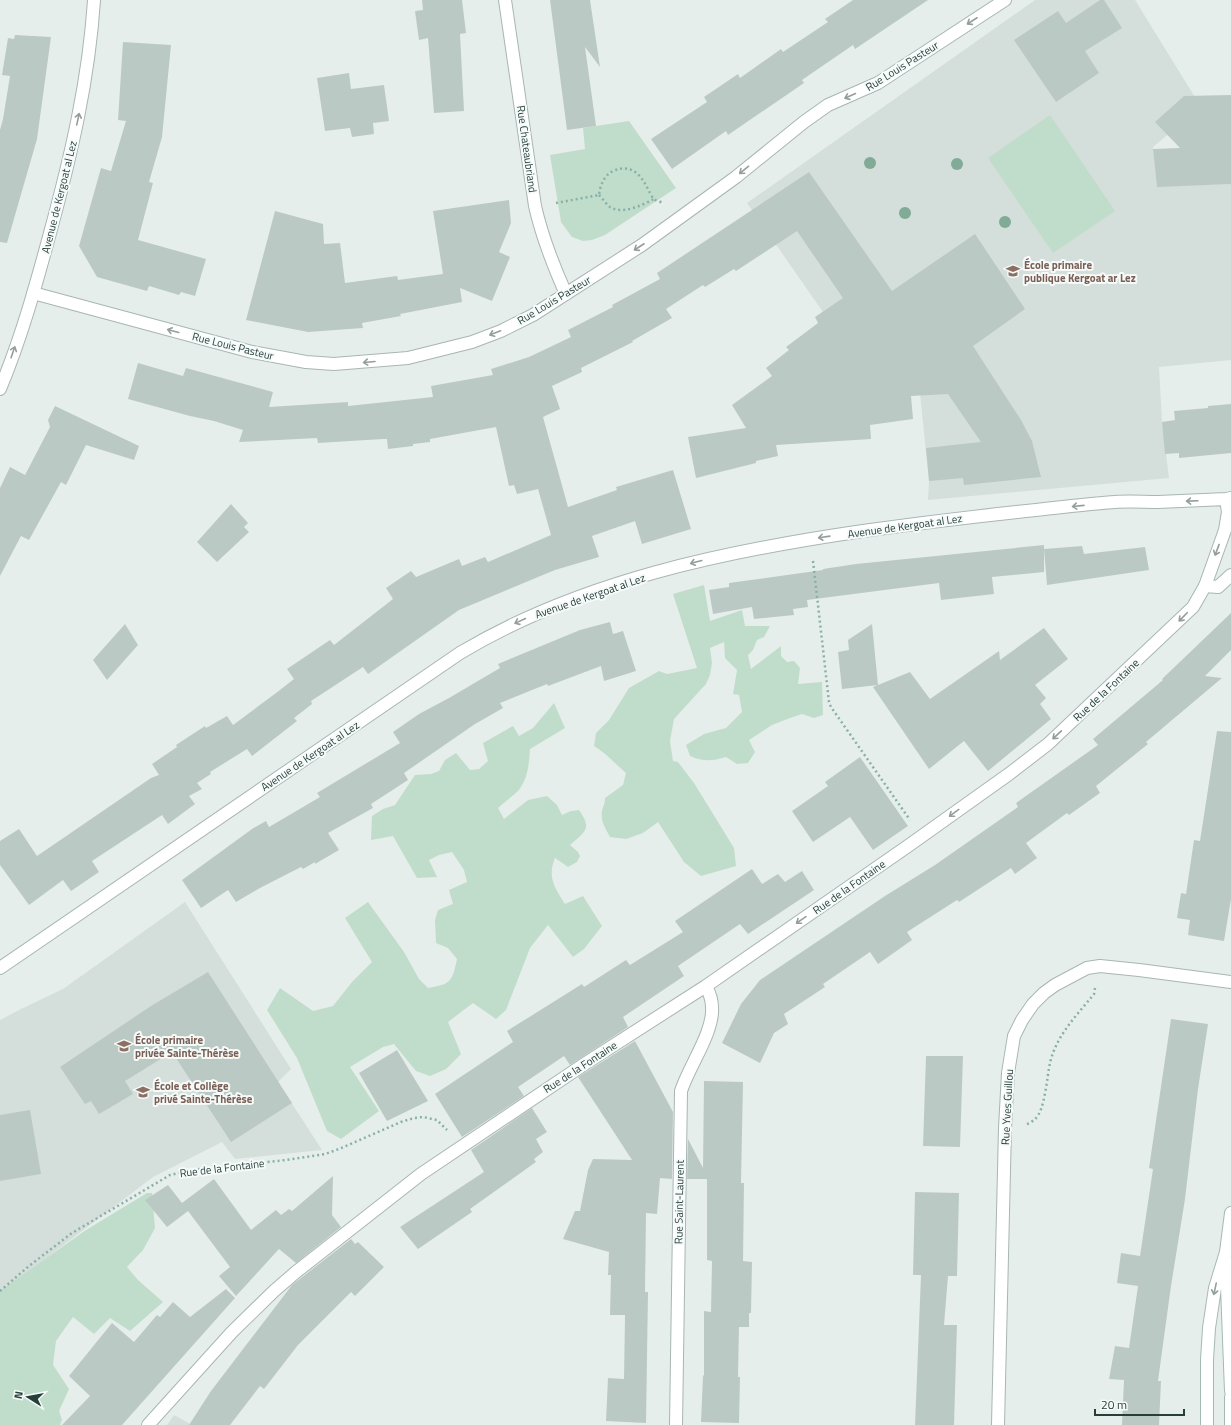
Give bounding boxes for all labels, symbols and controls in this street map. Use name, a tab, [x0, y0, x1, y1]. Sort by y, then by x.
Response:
one-way arrow	[967, 17, 978, 25]
street label: Rue Louis Pasteur	[862, 37, 942, 95]
one-way arrow	[844, 92, 856, 100]
street label: Rue Chateaubriand	[513, 104, 541, 194]
one-way arrow	[74, 113, 82, 126]
street label: Avenue de Kergoat al Lez	[37, 139, 81, 255]
one-way arrow	[738, 166, 749, 175]
one-way arrow	[634, 243, 645, 251]
place label: École primaire publique Kergoat ar Lez	[1024, 257, 1136, 286]
school or university icon: École primaire publique Kergoat ar Lez	[1005, 263, 1021, 279]
street label: Rue Louis Pasteur	[514, 272, 594, 328]
one-way arrow	[166, 327, 179, 334]
street label: Rue Louis Pasteur	[191, 328, 276, 364]
one-way arrow	[490, 330, 502, 338]
one-way arrow	[10, 347, 18, 359]
one-way arrow	[363, 358, 376, 365]
one-way arrow	[1186, 497, 1199, 504]
one-way arrow	[1072, 502, 1085, 509]
street label: Avenue de Kergoat al Lez	[847, 510, 963, 542]
one-way arrow	[818, 533, 831, 541]
one-way arrow	[1212, 544, 1220, 556]
one-way arrow	[690, 559, 703, 566]
street label: Avenue de Kergoat al Lez	[533, 570, 647, 622]
one-way arrow	[1178, 612, 1188, 622]
one-way arrow	[515, 618, 527, 625]
street label: Rue de la Fontaine	[1069, 655, 1143, 725]
street label: Avenue de Kergoat al Lez	[258, 717, 362, 795]
one-way arrow	[1053, 730, 1063, 739]
one-way arrow	[948, 809, 959, 817]
street label: Rue de la Fontaine	[809, 856, 889, 918]
one-way arrow	[796, 916, 807, 924]
place label: École primaire privée Sainte-Thérèse	[135, 1032, 239, 1061]
street label: Rue de la Fontaine	[540, 1037, 621, 1097]
school or university icon: École primaire privée Sainte-Thérèse	[116, 1038, 132, 1054]
street label: Rue Yves Guillou	[997, 1068, 1017, 1145]
place label: École et Collège privé Sainte-Thérèse	[154, 1078, 253, 1107]
school or university icon: École et Collège privé Sainte-Thérèse	[135, 1084, 151, 1100]
street label: Rue de la Fontaine	[179, 1155, 266, 1181]
street label: Rue Saint-Laurent	[670, 1160, 688, 1244]
one-way arrow	[1211, 1283, 1219, 1296]
north arrow	[8, 1377, 48, 1417]
text: N	[10, 1390, 27, 1400]
scale bar	[1095, 1391, 1184, 1417]
text: 20 m	[1101, 1395, 1127, 1414]

